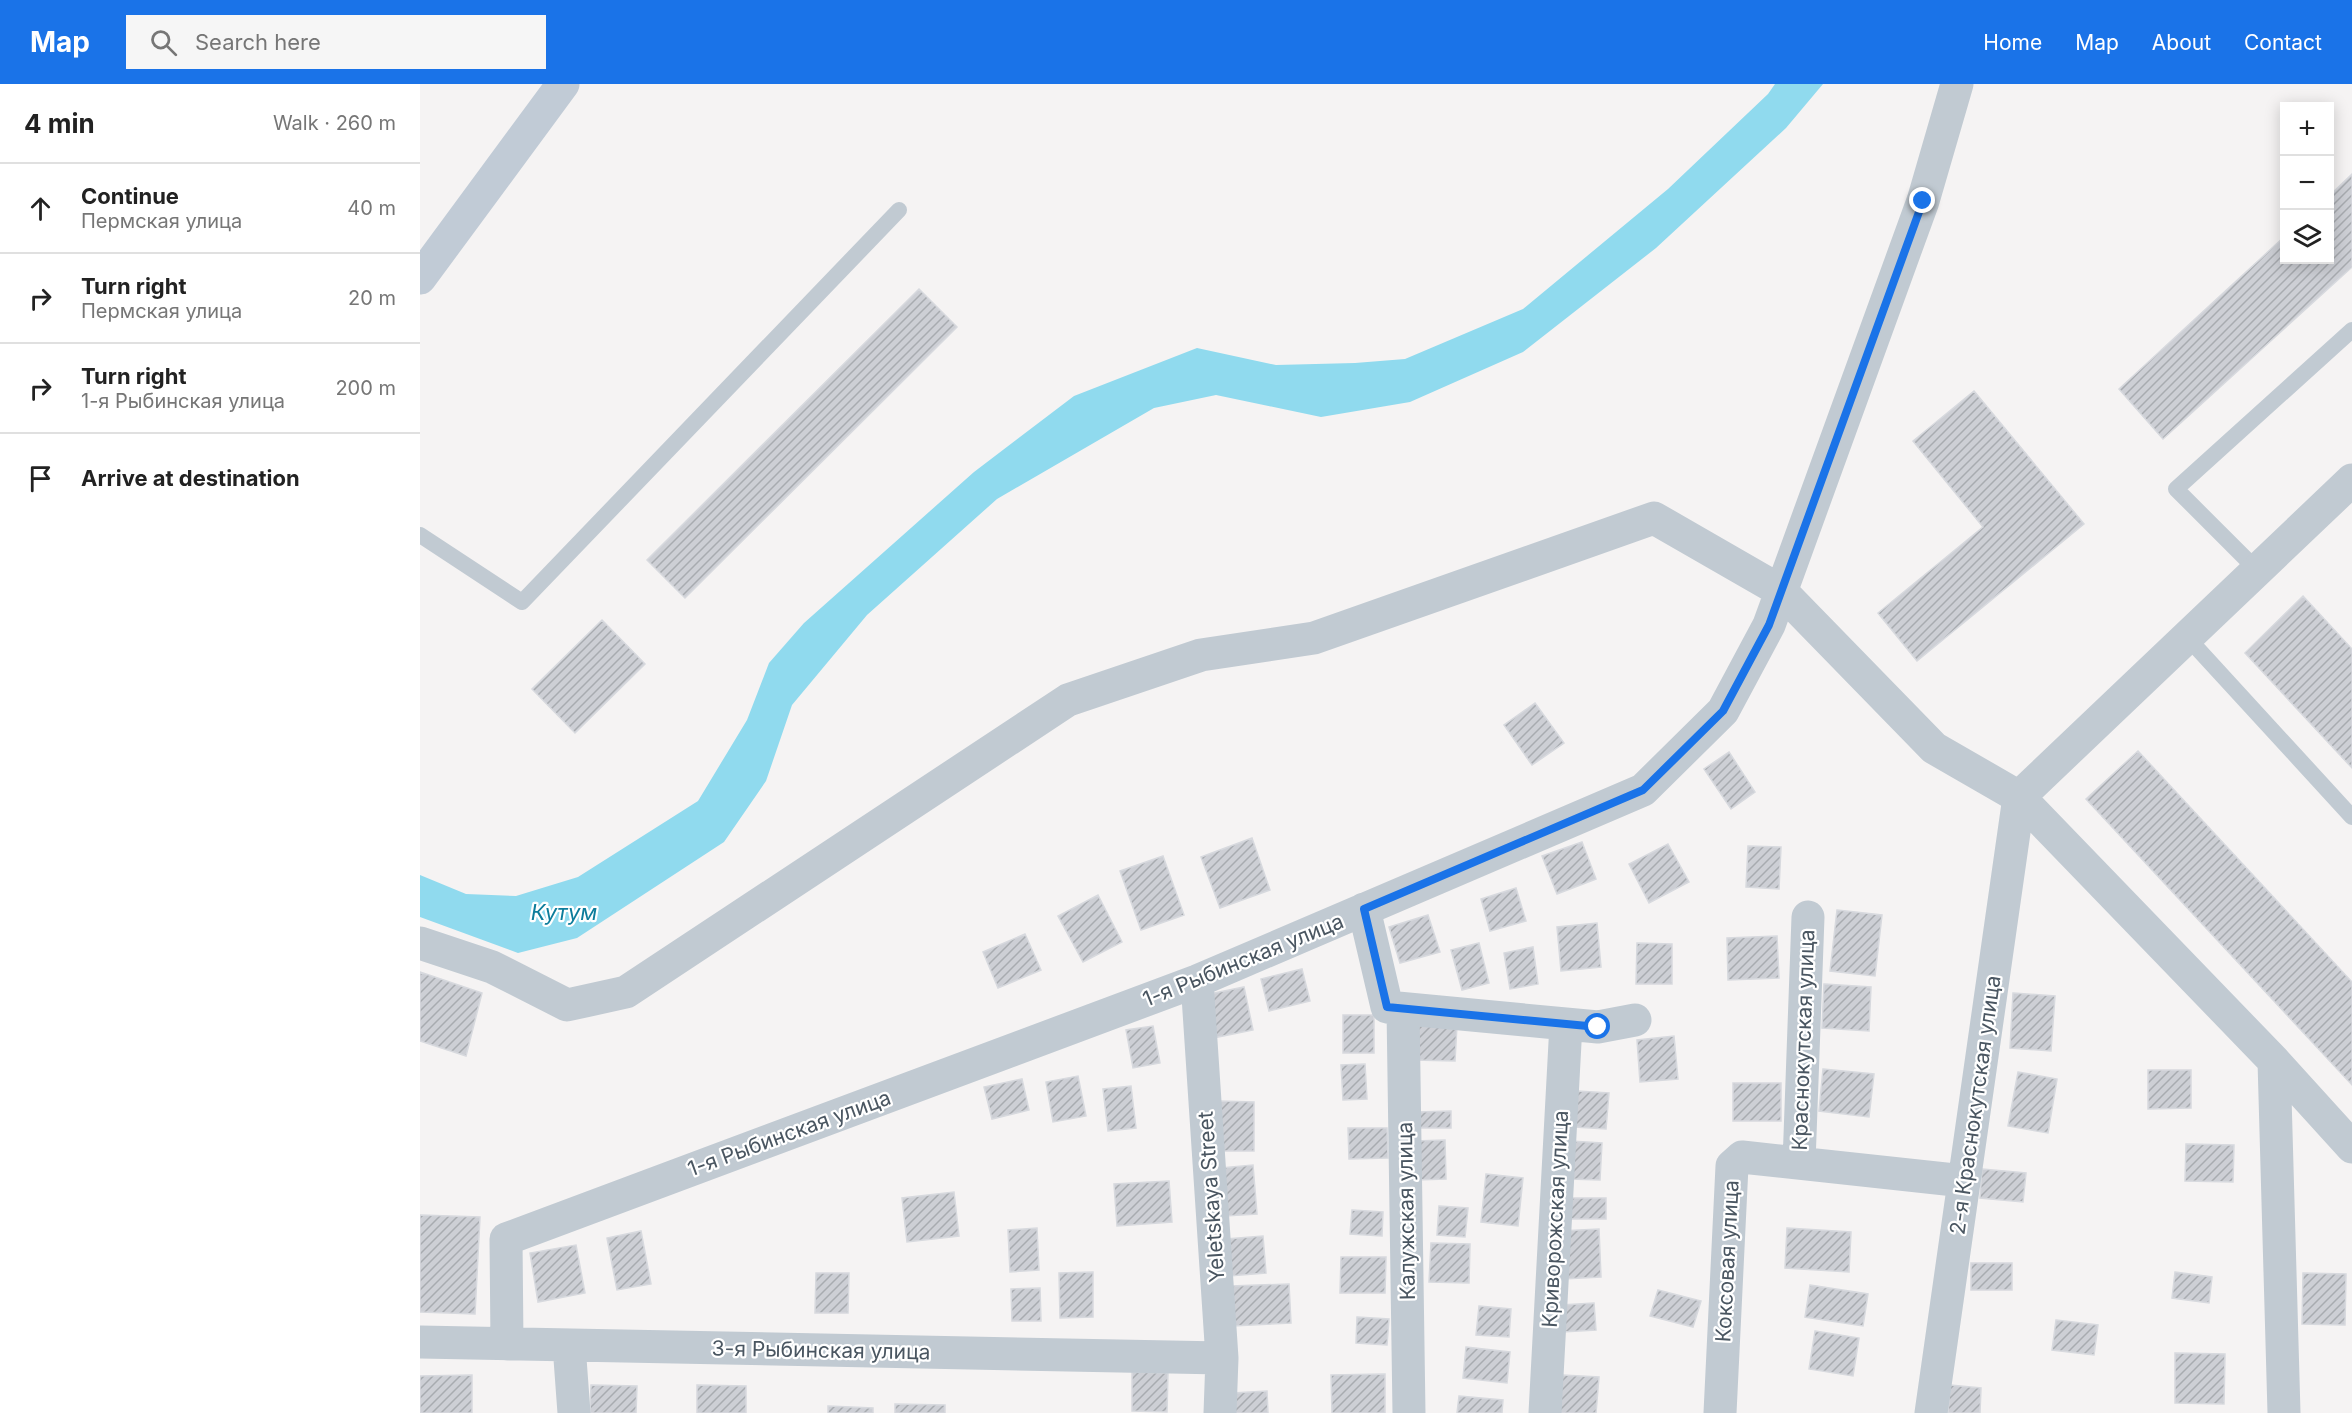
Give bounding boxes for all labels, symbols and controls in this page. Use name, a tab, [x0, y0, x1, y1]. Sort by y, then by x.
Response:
search box	[126, 15, 546, 69]
text: Map	[30, 25, 90, 59]
icon: search	[147, 26, 180, 59]
text: Search here	[195, 29, 321, 55]
text: Home	[1983, 30, 2042, 55]
text: Map	[2075, 30, 2119, 55]
text: About	[2152, 30, 2211, 55]
text: Contact	[2244, 30, 2322, 55]
map controls	[2280, 102, 2334, 264]
button: +	[2280, 102, 2334, 156]
text: 4 min	[24, 108, 95, 139]
text: Walk · 260 m	[273, 111, 396, 135]
button: −	[2280, 156, 2334, 210]
text: Continue	[81, 183, 179, 209]
route end	[1909, 187, 1935, 213]
icon: ahead	[24, 192, 57, 225]
text: 40 m	[347, 196, 396, 220]
text: Пермская улица	[81, 209, 242, 233]
button: layers	[2280, 210, 2334, 264]
text: Turn right	[81, 273, 187, 299]
icon: right	[24, 282, 57, 315]
text: 20 m	[348, 286, 396, 310]
text: Пермская улица	[81, 299, 242, 323]
text: Turn right	[81, 363, 187, 389]
icon: right	[24, 372, 57, 405]
text: 200 m	[335, 376, 396, 400]
text: 1-я Рыбинская улица	[81, 389, 285, 413]
icon: arrive	[24, 462, 57, 495]
text: Arrive at destination	[81, 465, 300, 491]
water label: Кутум	[531, 899, 597, 925]
street label: 1-я Рыбинская улица	[1139, 908, 1347, 1012]
street label: Краснокутская улица	[1787, 929, 1819, 1151]
street label: 2-я Краснокутская улица	[1944, 974, 2006, 1236]
route start	[1584, 1013, 1610, 1039]
street label: 1-я Рыбинская улица	[684, 1085, 894, 1181]
street label: Yeletskaya Street	[1193, 1110, 1229, 1283]
street label: Криворожская улица	[1537, 1110, 1573, 1328]
street label: Калужская улица	[1392, 1122, 1420, 1300]
street label: Коксовая улица	[1710, 1179, 1744, 1343]
street label: 3-я Рыбинская улица	[711, 1336, 931, 1364]

